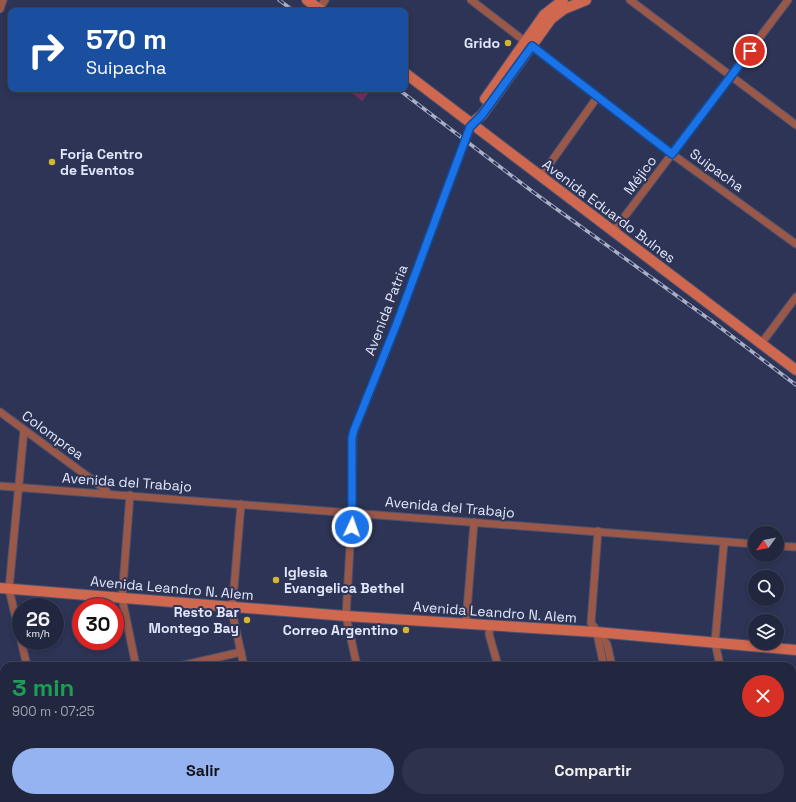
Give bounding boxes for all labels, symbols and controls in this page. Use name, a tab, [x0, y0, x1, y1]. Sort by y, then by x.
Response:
text: 570 m	[86, 21, 167, 57]
icon: right	[20, 24, 72, 76]
place label: Grido	[464, 34, 500, 52]
pin	[733, 34, 767, 68]
marker: Grido	[503, 38, 513, 48]
icon: arrive	[739, 40, 761, 62]
text: Suipacha	[86, 56, 166, 79]
street label: Suipacha	[686, 144, 748, 196]
place label: Forja Centro de Eventos	[60, 145, 143, 179]
street label: Méjico	[619, 152, 661, 198]
street label: Avenida Eduardo Bulnes	[539, 155, 679, 267]
marker: Forja Centro de Eventos	[47, 157, 57, 167]
street label: Avenida Patria	[360, 262, 412, 358]
street label: Colomprea	[19, 407, 87, 463]
street label: Avenida del Trabajo	[61, 468, 193, 496]
street label: Avenida del Trabajo	[384, 492, 516, 522]
position arrow	[331, 506, 373, 548]
north arrow	[748, 526, 784, 562]
map controls	[748, 526, 784, 650]
place label: Iglesia Evangelica Bethel	[284, 563, 404, 597]
button: search	[748, 570, 784, 606]
street label: Avenida Leandro N. Alem	[90, 572, 254, 604]
marker: Iglesia Evangelica Bethel	[271, 575, 281, 585]
street label: Avenida Leandro N. Alem	[413, 597, 577, 627]
speed limit sign: 30	[72, 598, 124, 650]
place label: Resto Bar Montego Bay	[149, 603, 239, 637]
text: 26	[26, 606, 50, 632]
button: layers	[748, 614, 784, 650]
marker: Resto Bar Montego Bay	[242, 615, 252, 625]
place label: Correo Argentino	[283, 621, 398, 639]
marker: Correo Argentino	[401, 625, 411, 635]
text: km/h	[26, 627, 50, 640]
text: 3 min	[12, 672, 74, 703]
button: close	[742, 675, 784, 717]
text: 900 m · 07:25	[12, 703, 95, 720]
button: Salir	[12, 748, 394, 794]
button: Compartir	[402, 748, 784, 794]

